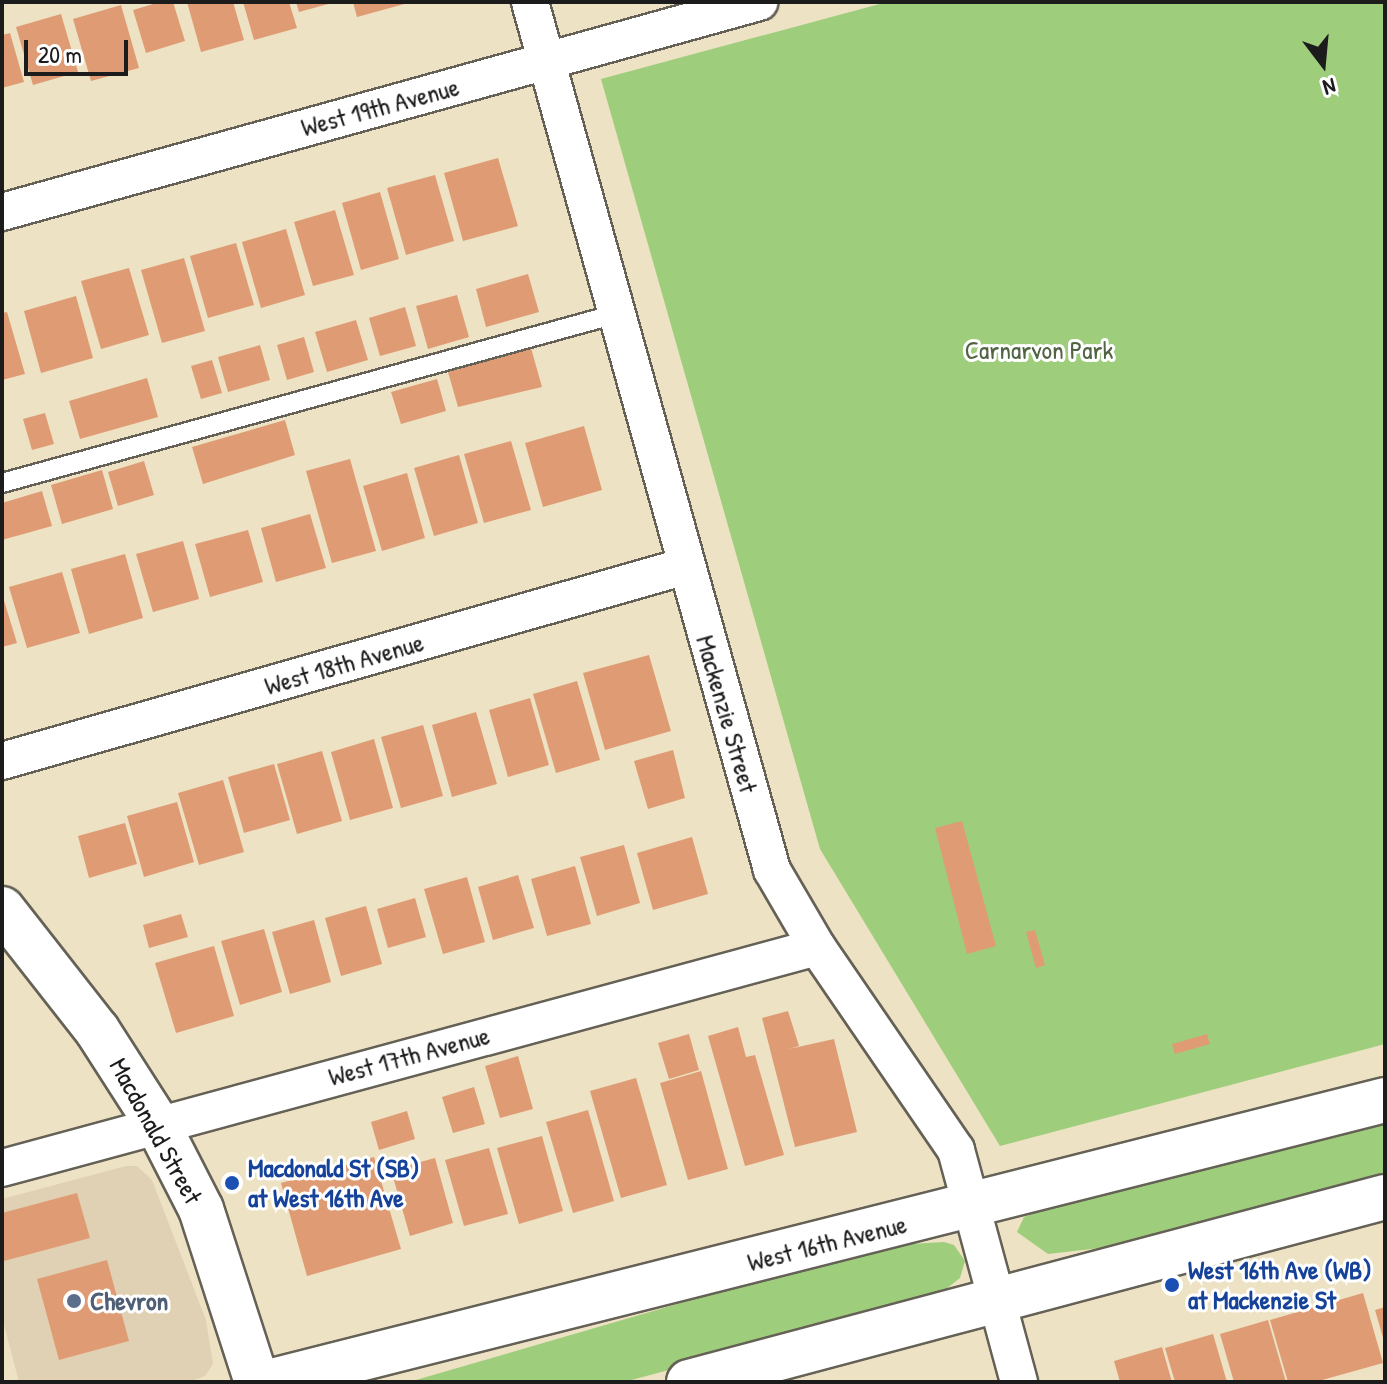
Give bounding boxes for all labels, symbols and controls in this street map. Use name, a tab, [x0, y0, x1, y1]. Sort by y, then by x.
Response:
scale bar	[28, 24, 132, 74]
north arrow	[1283, 24, 1363, 104]
text: 20 m	[38, 38, 82, 70]
street label: West 19th Avenue	[298, 71, 462, 143]
text: N	[1320, 71, 1339, 103]
park label: Carnarvon Park	[965, 334, 1113, 366]
street label: West 18th Avenue	[261, 626, 427, 702]
street label: Mackenzie Street	[690, 632, 764, 796]
street label: West 17th Avenue	[325, 1020, 493, 1092]
street label: Macdonald Street	[103, 1053, 209, 1209]
place label: Macdonald St (SB) at West 16th Ave	[248, 1152, 419, 1214]
marker: Macdonald St (SB) at West 16th Ave	[223, 1174, 241, 1192]
street label: West 16th Avenue	[744, 1208, 910, 1278]
place label: West 16th Ave (WB) at Mackenzie St	[1188, 1254, 1372, 1316]
marker: West 16th Ave (WB) at Mackenzie St	[1163, 1276, 1181, 1294]
place label: Chevron	[90, 1285, 168, 1317]
marker: Chevron	[65, 1292, 83, 1310]

